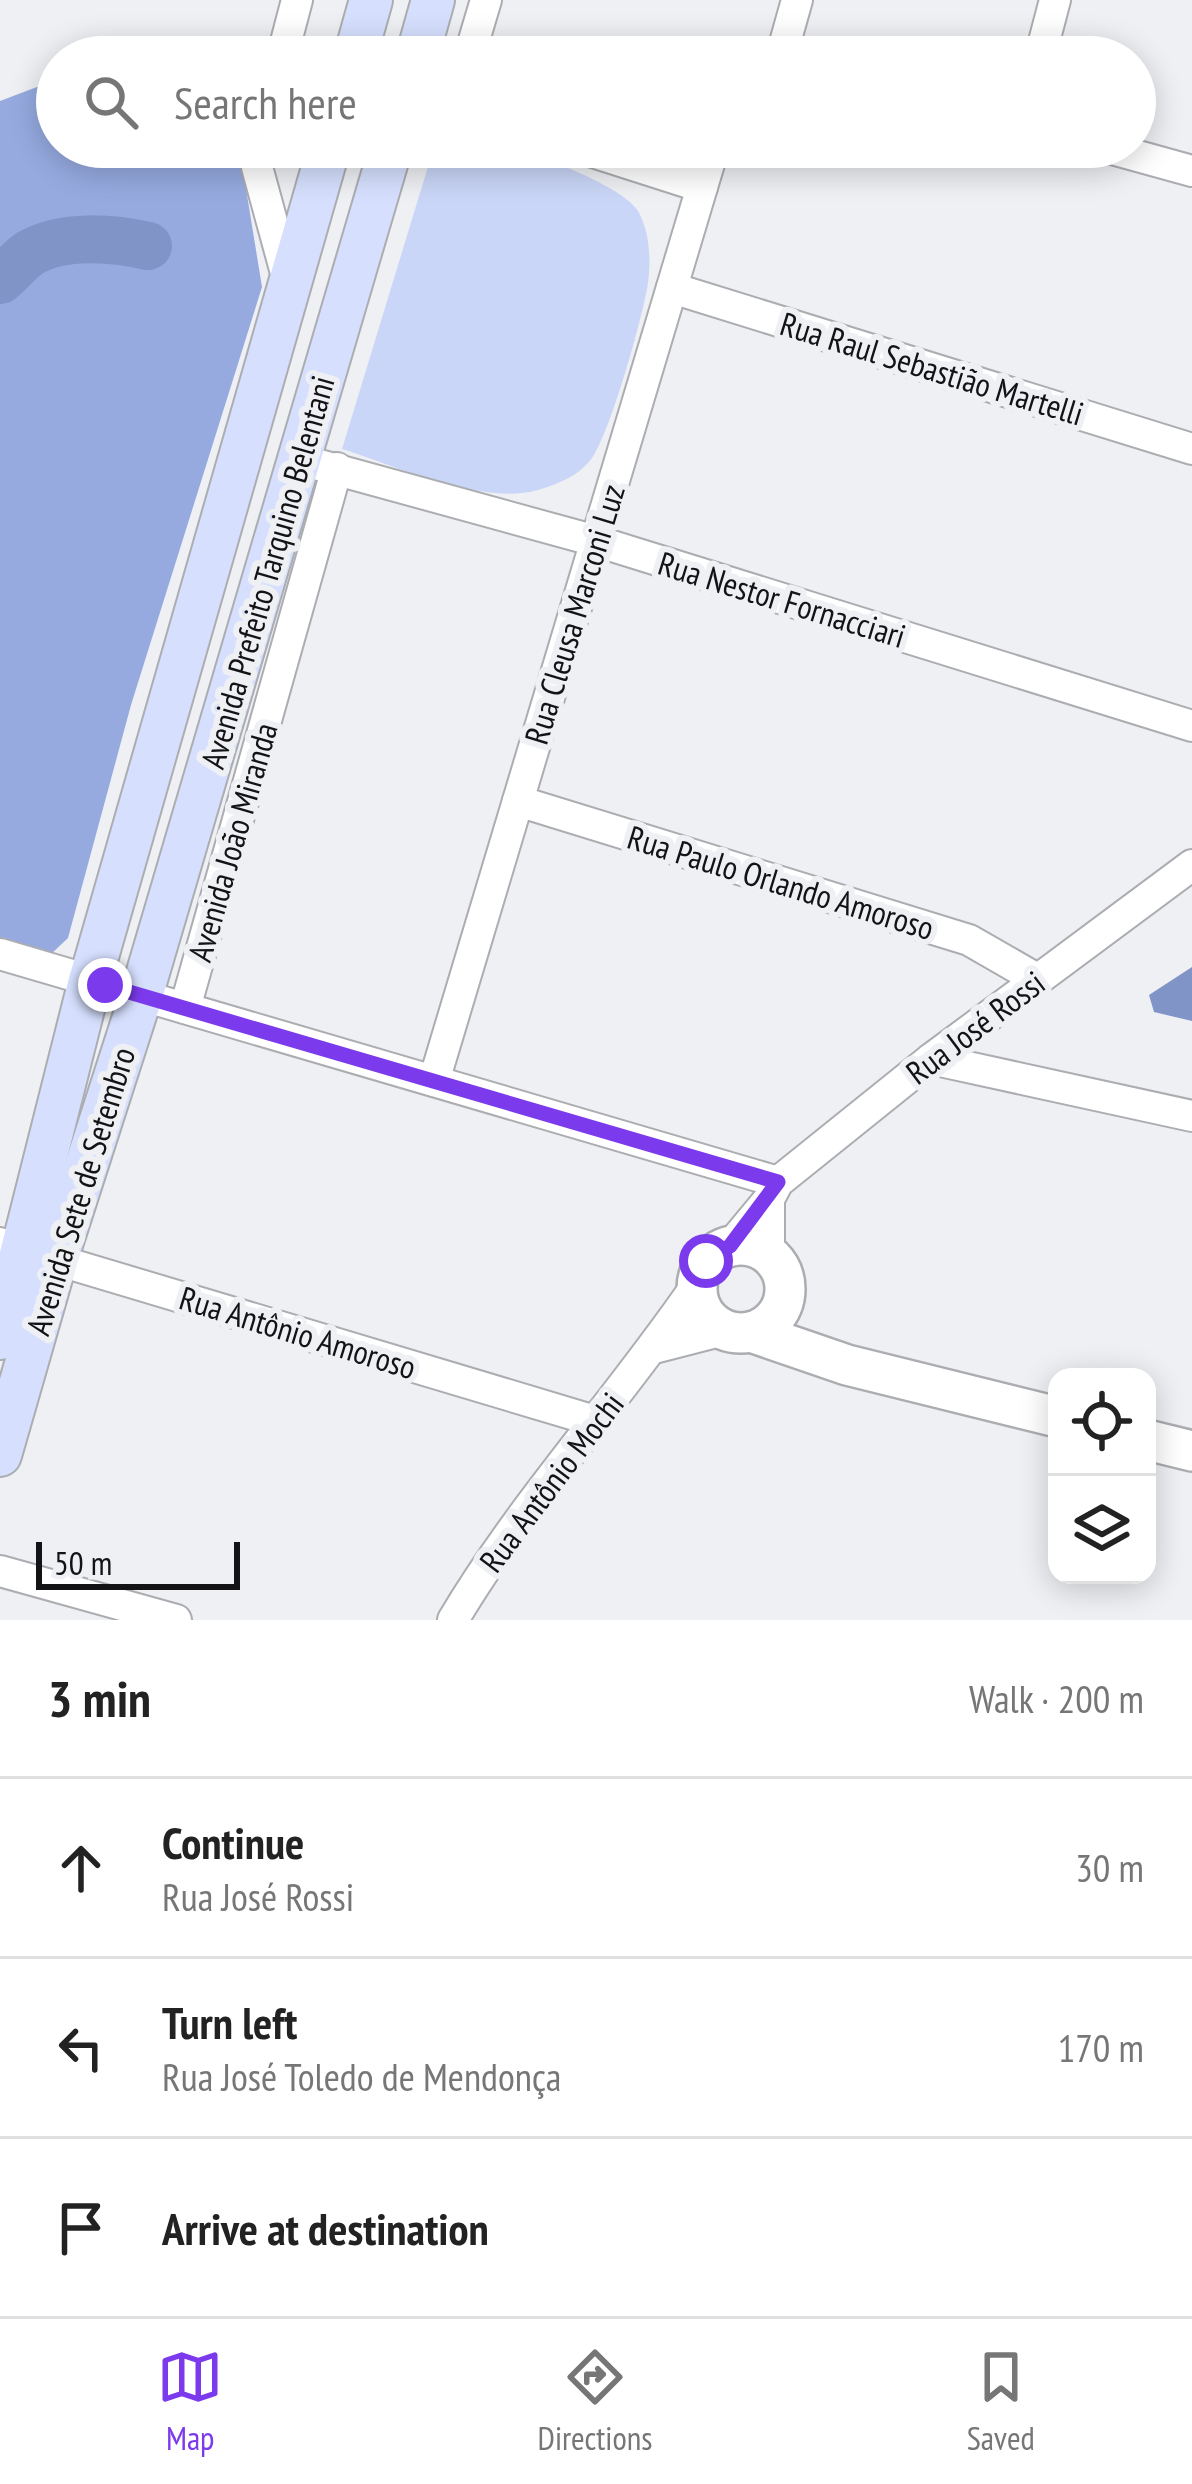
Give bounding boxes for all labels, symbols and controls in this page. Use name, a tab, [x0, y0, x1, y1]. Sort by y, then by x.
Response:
search box	[36, 36, 1156, 168]
icon: search	[78, 69, 144, 135]
text: Search here	[174, 73, 357, 131]
street label: Rua Raul Sebastião Martelli	[775, 301, 1089, 435]
street label: Avenida Prefeito Tarquino Belentani	[190, 371, 344, 773]
street label: Rua Cleusa Marconi Luz	[514, 479, 634, 749]
street label: Rua Nestor Fornacciari	[653, 541, 911, 657]
street label: Avenida João Miranda	[177, 718, 287, 966]
street label: Rua Paulo Orlando Amoroso	[623, 815, 939, 949]
route end	[78, 958, 132, 1012]
street label: Rua José Rossi	[897, 961, 1053, 1093]
street label: Avenida Sete de Setembro	[16, 1042, 144, 1340]
route start	[679, 1234, 733, 1288]
street label: Rua Antônio Amoroso	[175, 1276, 421, 1388]
map controls	[1048, 1368, 1156, 1584]
button: locate	[1048, 1368, 1156, 1476]
street label: Rua Antônio Mochi	[469, 1384, 633, 1580]
button: layers	[1048, 1476, 1156, 1584]
scale bar	[36, 1536, 240, 1589]
text: 50 m	[54, 1541, 112, 1584]
text: 3 min	[48, 1665, 151, 1731]
text: Walk · 200 m	[969, 1673, 1144, 1724]
text: Continue	[162, 1813, 304, 1871]
icon: ahead	[48, 1835, 114, 1901]
text: 30 m	[1075, 1842, 1144, 1893]
text: Rua José Rossi	[162, 1871, 354, 1922]
text: Turn left	[162, 1993, 297, 2051]
icon: left	[48, 2015, 114, 2081]
text: 170 m	[1058, 2022, 1144, 2073]
text: Rua José Toledo de Mendonça	[162, 2051, 561, 2102]
icon: arrive	[48, 2195, 114, 2261]
text: Arrive at destination	[162, 2199, 489, 2257]
tab: Map	[157, 2344, 223, 2459]
tab: Directions	[538, 2344, 652, 2459]
tab: Saved	[967, 2344, 1035, 2459]

